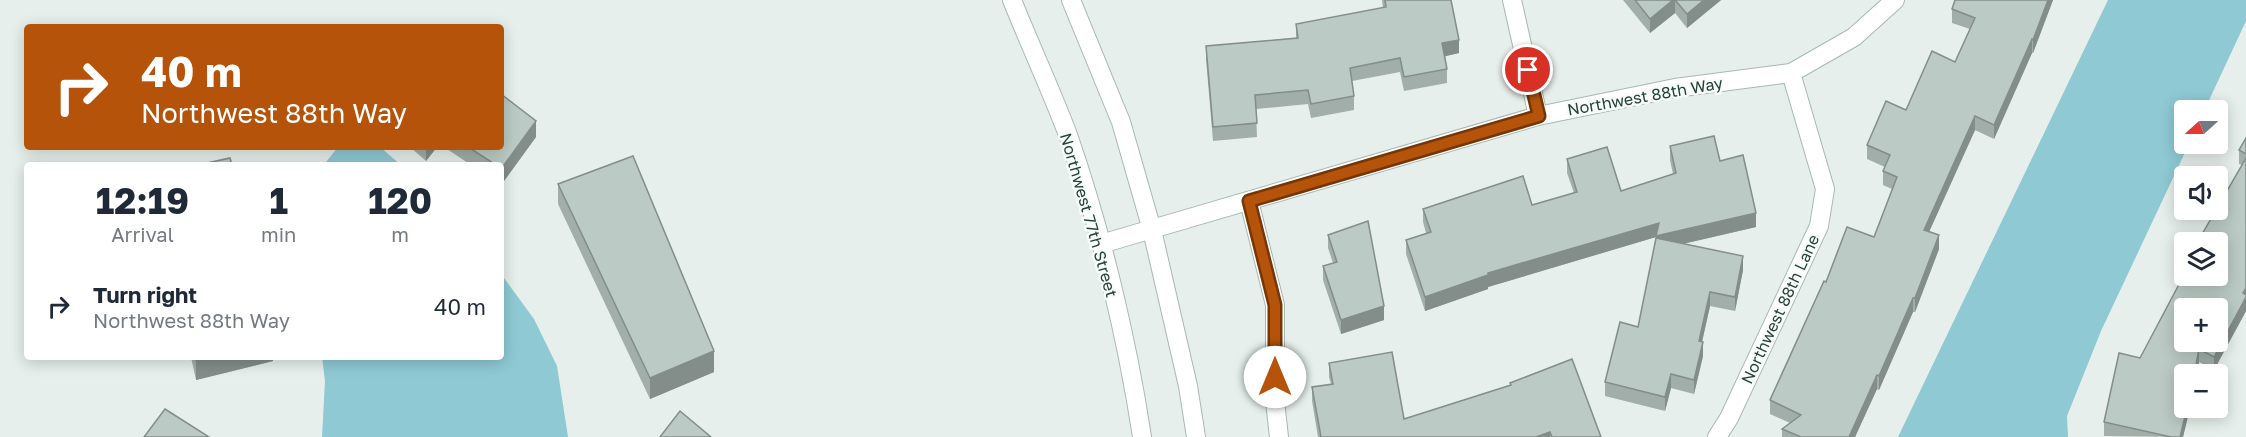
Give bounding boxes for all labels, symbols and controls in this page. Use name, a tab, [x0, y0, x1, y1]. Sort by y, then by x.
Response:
pin	[1502, 44, 1553, 95]
text: 40 m	[141, 46, 242, 96]
icon: right	[42, 48, 120, 126]
icon: arrive	[1511, 53, 1544, 86]
street label: Northwest 88th Way	[1566, 72, 1724, 120]
text: Northwest 88th Way	[141, 97, 407, 129]
north arrow	[2174, 100, 2228, 154]
map controls	[2174, 100, 2228, 418]
street label: Northwest 77th Street	[1056, 131, 1122, 299]
button: sound	[2174, 166, 2228, 220]
text: 12:19	[96, 179, 189, 222]
text: 1	[269, 179, 288, 222]
text: 120	[368, 179, 432, 222]
text: Arrival	[111, 222, 174, 246]
text: min	[261, 222, 296, 246]
text: m	[391, 222, 409, 246]
street label: Northwest 88th Lane	[1737, 231, 1823, 387]
button: layers	[2174, 232, 2228, 286]
text: Turn right	[93, 281, 197, 308]
icon: right	[42, 290, 75, 323]
text: 40 m	[434, 293, 486, 320]
button: +	[2174, 298, 2228, 352]
text: Northwest 88th Way	[93, 308, 290, 332]
position arrow	[1243, 345, 1307, 409]
button: −	[2174, 364, 2228, 418]

